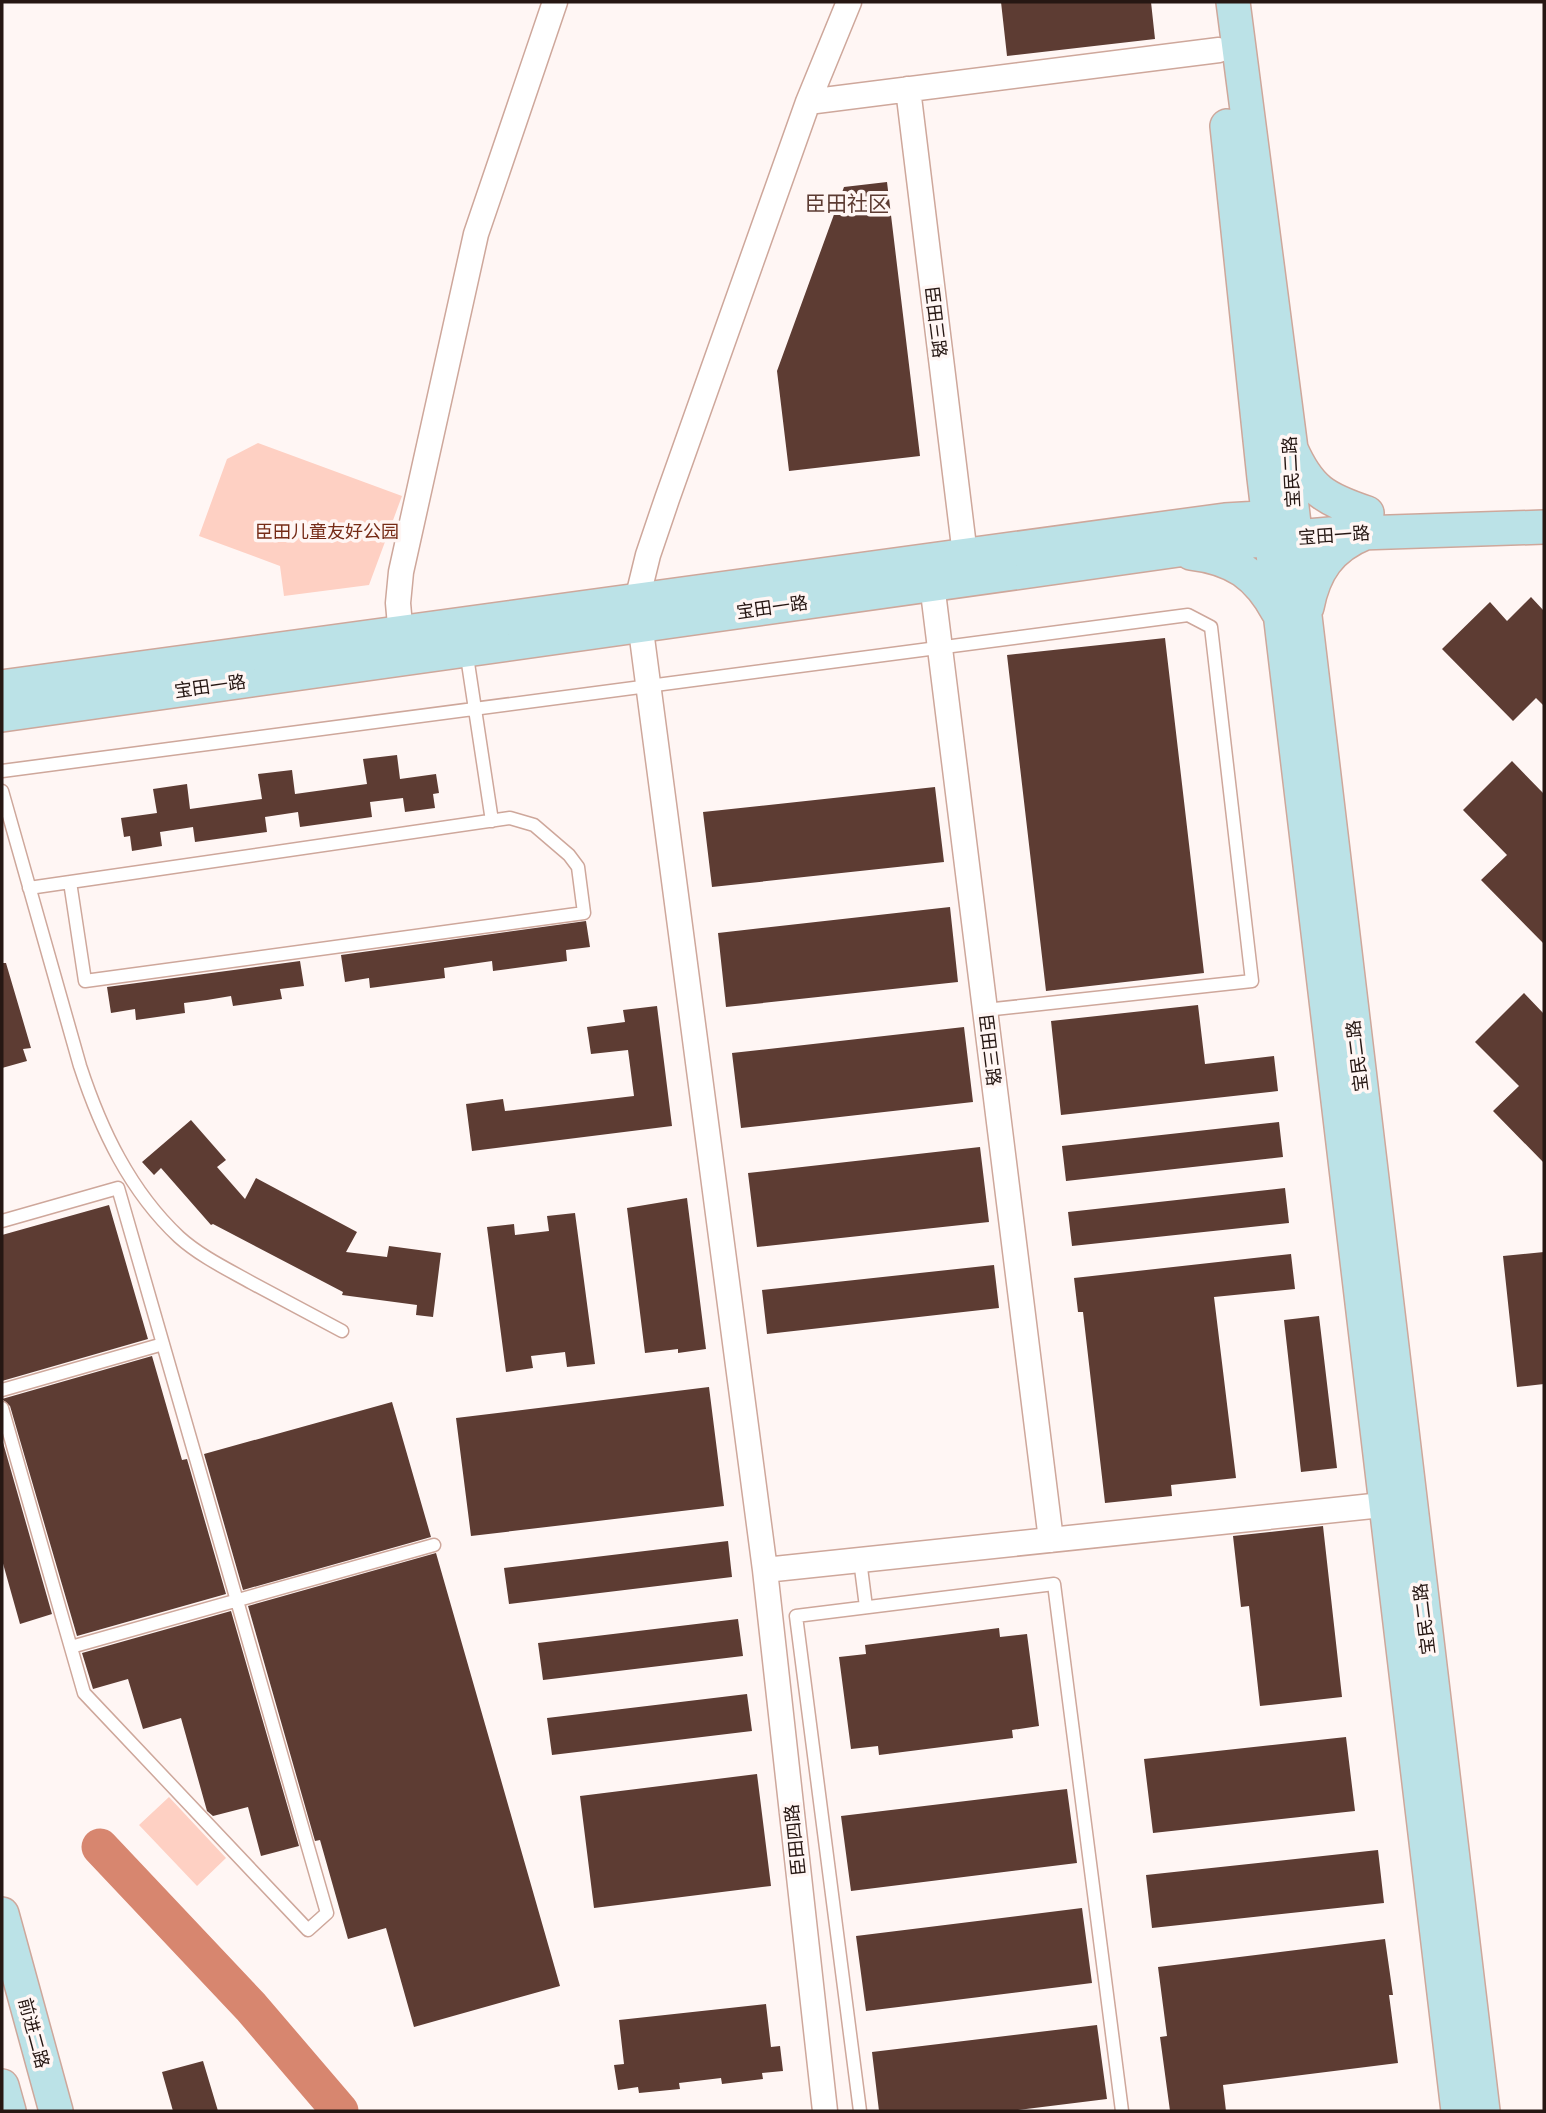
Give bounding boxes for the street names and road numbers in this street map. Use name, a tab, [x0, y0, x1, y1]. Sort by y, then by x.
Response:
street label: 臣田三路	[921, 285, 951, 359]
street label: 宝民二路	[1279, 435, 1303, 509]
street label: 宝田一路	[1297, 522, 1371, 548]
street label: 宝田一路	[735, 592, 809, 622]
street label: 宝田一路	[173, 671, 247, 701]
street label: 臣田三路	[975, 1013, 1005, 1087]
street label: 宝民二路	[1342, 1019, 1372, 1093]
street label: 宝民二路	[1409, 1582, 1439, 1656]
street label: 臣田四路	[781, 1803, 809, 1877]
street label: 前进二路	[15, 1996, 53, 2070]

